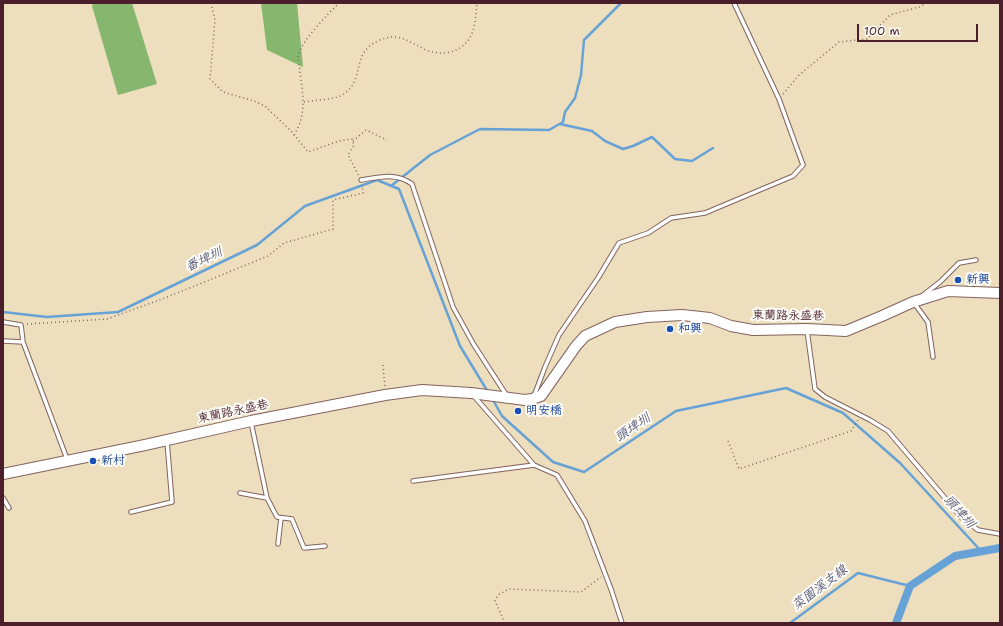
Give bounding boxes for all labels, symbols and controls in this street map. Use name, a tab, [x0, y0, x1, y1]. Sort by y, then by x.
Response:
scale bar	[859, 16, 980, 42]
text: 100 m	[864, 23, 900, 39]
water label: 番埤圳	[183, 244, 225, 276]
place label: 新興	[966, 273, 990, 287]
marker: 新興	[953, 275, 963, 285]
street label: 東蘭路永盛巷	[752, 308, 824, 324]
place label: 和興	[678, 322, 702, 336]
marker: 和興	[665, 324, 675, 334]
street label: 東蘭路永盛巷	[196, 397, 270, 427]
place label: 明安橋	[526, 404, 562, 418]
marker: 明安橋	[513, 406, 523, 416]
water label: 頭埤圳	[612, 411, 654, 445]
place label: 新村	[101, 454, 125, 468]
marker: 新村	[88, 456, 98, 466]
water label: 頭埤圳	[940, 492, 978, 532]
water label: 菜園溪支線	[789, 562, 851, 614]

